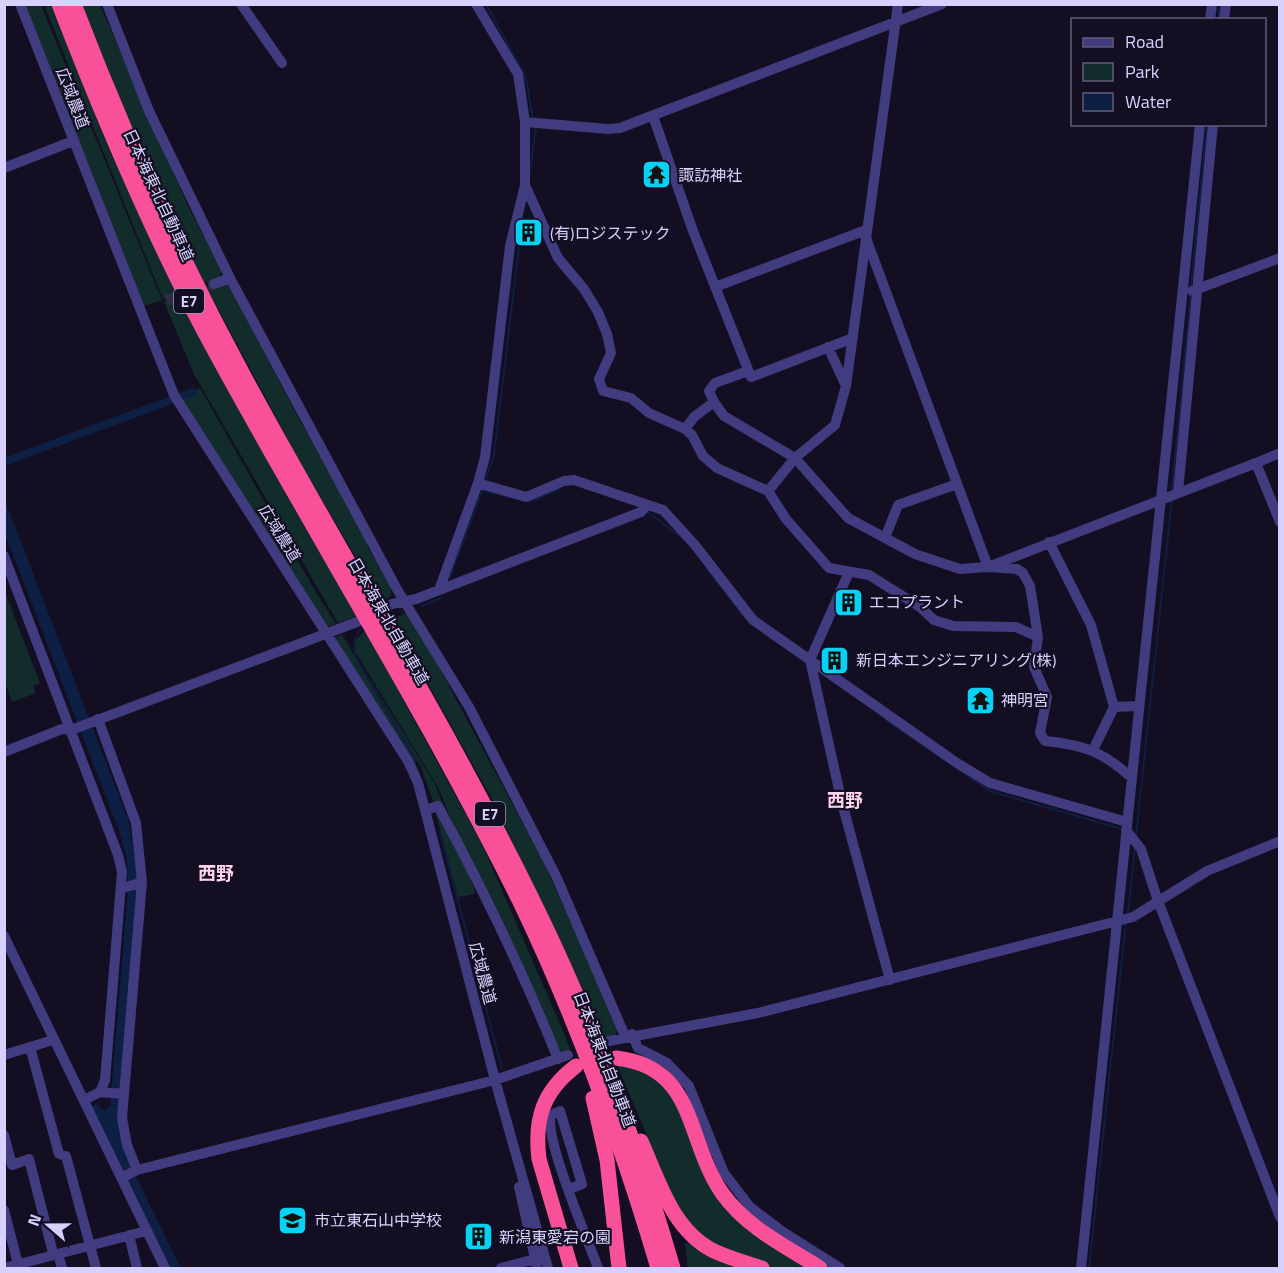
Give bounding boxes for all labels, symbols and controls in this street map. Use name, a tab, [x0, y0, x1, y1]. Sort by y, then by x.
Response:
legend	[1071, 18, 1266, 126]
text: Road	[1125, 28, 1164, 55]
text: Park	[1125, 58, 1160, 85]
street label: 広域農道	[50, 64, 96, 132]
text: Water	[1125, 88, 1171, 115]
street label: 日本海東北自動車道	[118, 125, 200, 265]
temple icon: 諏訪神社	[641, 159, 673, 191]
place label: 諏訪神社	[678, 163, 742, 187]
building icon: (有)ロジステック	[513, 217, 545, 249]
place label: (有)ロジステック	[550, 221, 670, 245]
road number: E7	[174, 289, 204, 313]
street label: 広域農道	[253, 499, 307, 567]
street label: 日本海東北自動車道	[343, 553, 435, 689]
building icon: エコプラント	[832, 586, 864, 618]
place label: エコプラント	[869, 590, 965, 614]
building icon: 新日本エンジニアリング(株)	[819, 644, 851, 676]
place label: 新日本エンジニアリング(株)	[856, 648, 1056, 672]
temple icon: 神明宮	[964, 684, 996, 716]
place label: 神明宮	[1001, 688, 1049, 712]
district label: 西野	[827, 787, 863, 814]
road number: E7	[475, 802, 505, 826]
district label: 西野	[198, 860, 234, 887]
street label: 広域農道	[463, 939, 503, 1007]
street label: 日本海東北自動車道	[568, 987, 642, 1131]
north arrow	[18, 1195, 78, 1255]
school or university icon: 市立東石山中学校	[277, 1204, 309, 1236]
place label: 市立東石山中学校	[314, 1208, 442, 1232]
text: N	[21, 1211, 47, 1229]
building icon: 新潟東愛宕の園	[462, 1221, 494, 1253]
place label: 新潟東愛宕の園	[499, 1225, 611, 1249]

